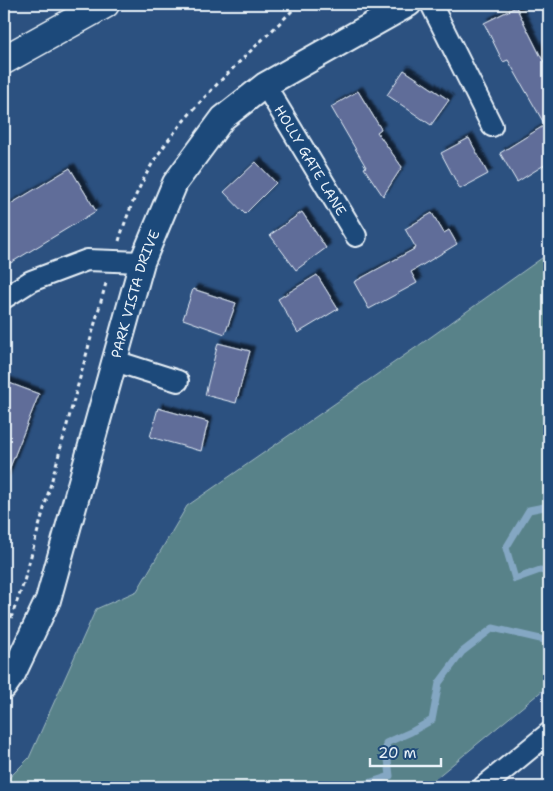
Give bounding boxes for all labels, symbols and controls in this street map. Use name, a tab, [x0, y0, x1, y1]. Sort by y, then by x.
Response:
street label: HOLLY GATE LANE	[270, 102, 351, 219]
street label: PARK VISTA DRIVE	[107, 227, 164, 360]
scale bar	[370, 736, 442, 768]
text: 20 m	[378, 743, 417, 763]

